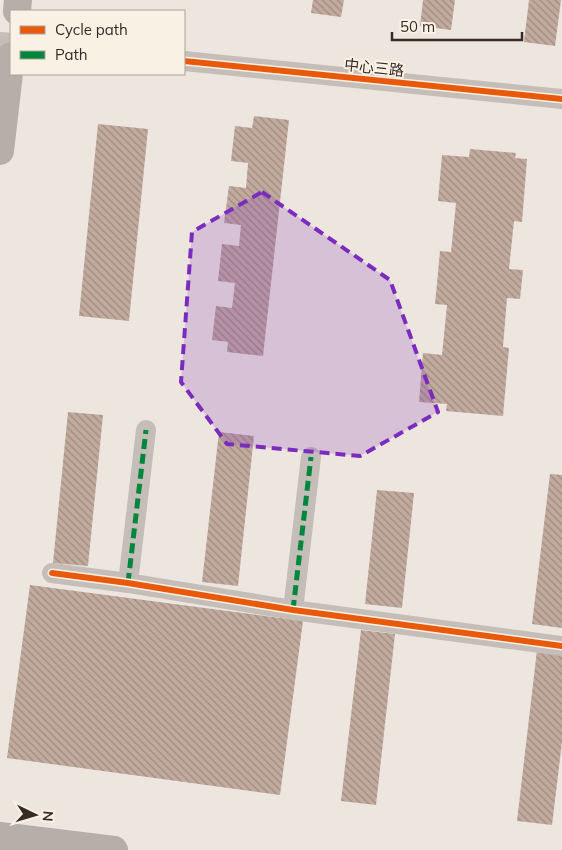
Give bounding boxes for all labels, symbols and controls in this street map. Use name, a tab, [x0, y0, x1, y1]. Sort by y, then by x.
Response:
legend	[10, 10, 185, 75]
scale bar	[392, 10, 522, 42]
text: 50 m	[400, 17, 435, 36]
text: Cycle path	[55, 20, 128, 39]
text: Path	[55, 45, 87, 64]
street label: 中心三路	[343, 55, 405, 80]
north arrow	[10, 790, 60, 840]
text: N	[39, 810, 57, 822]

